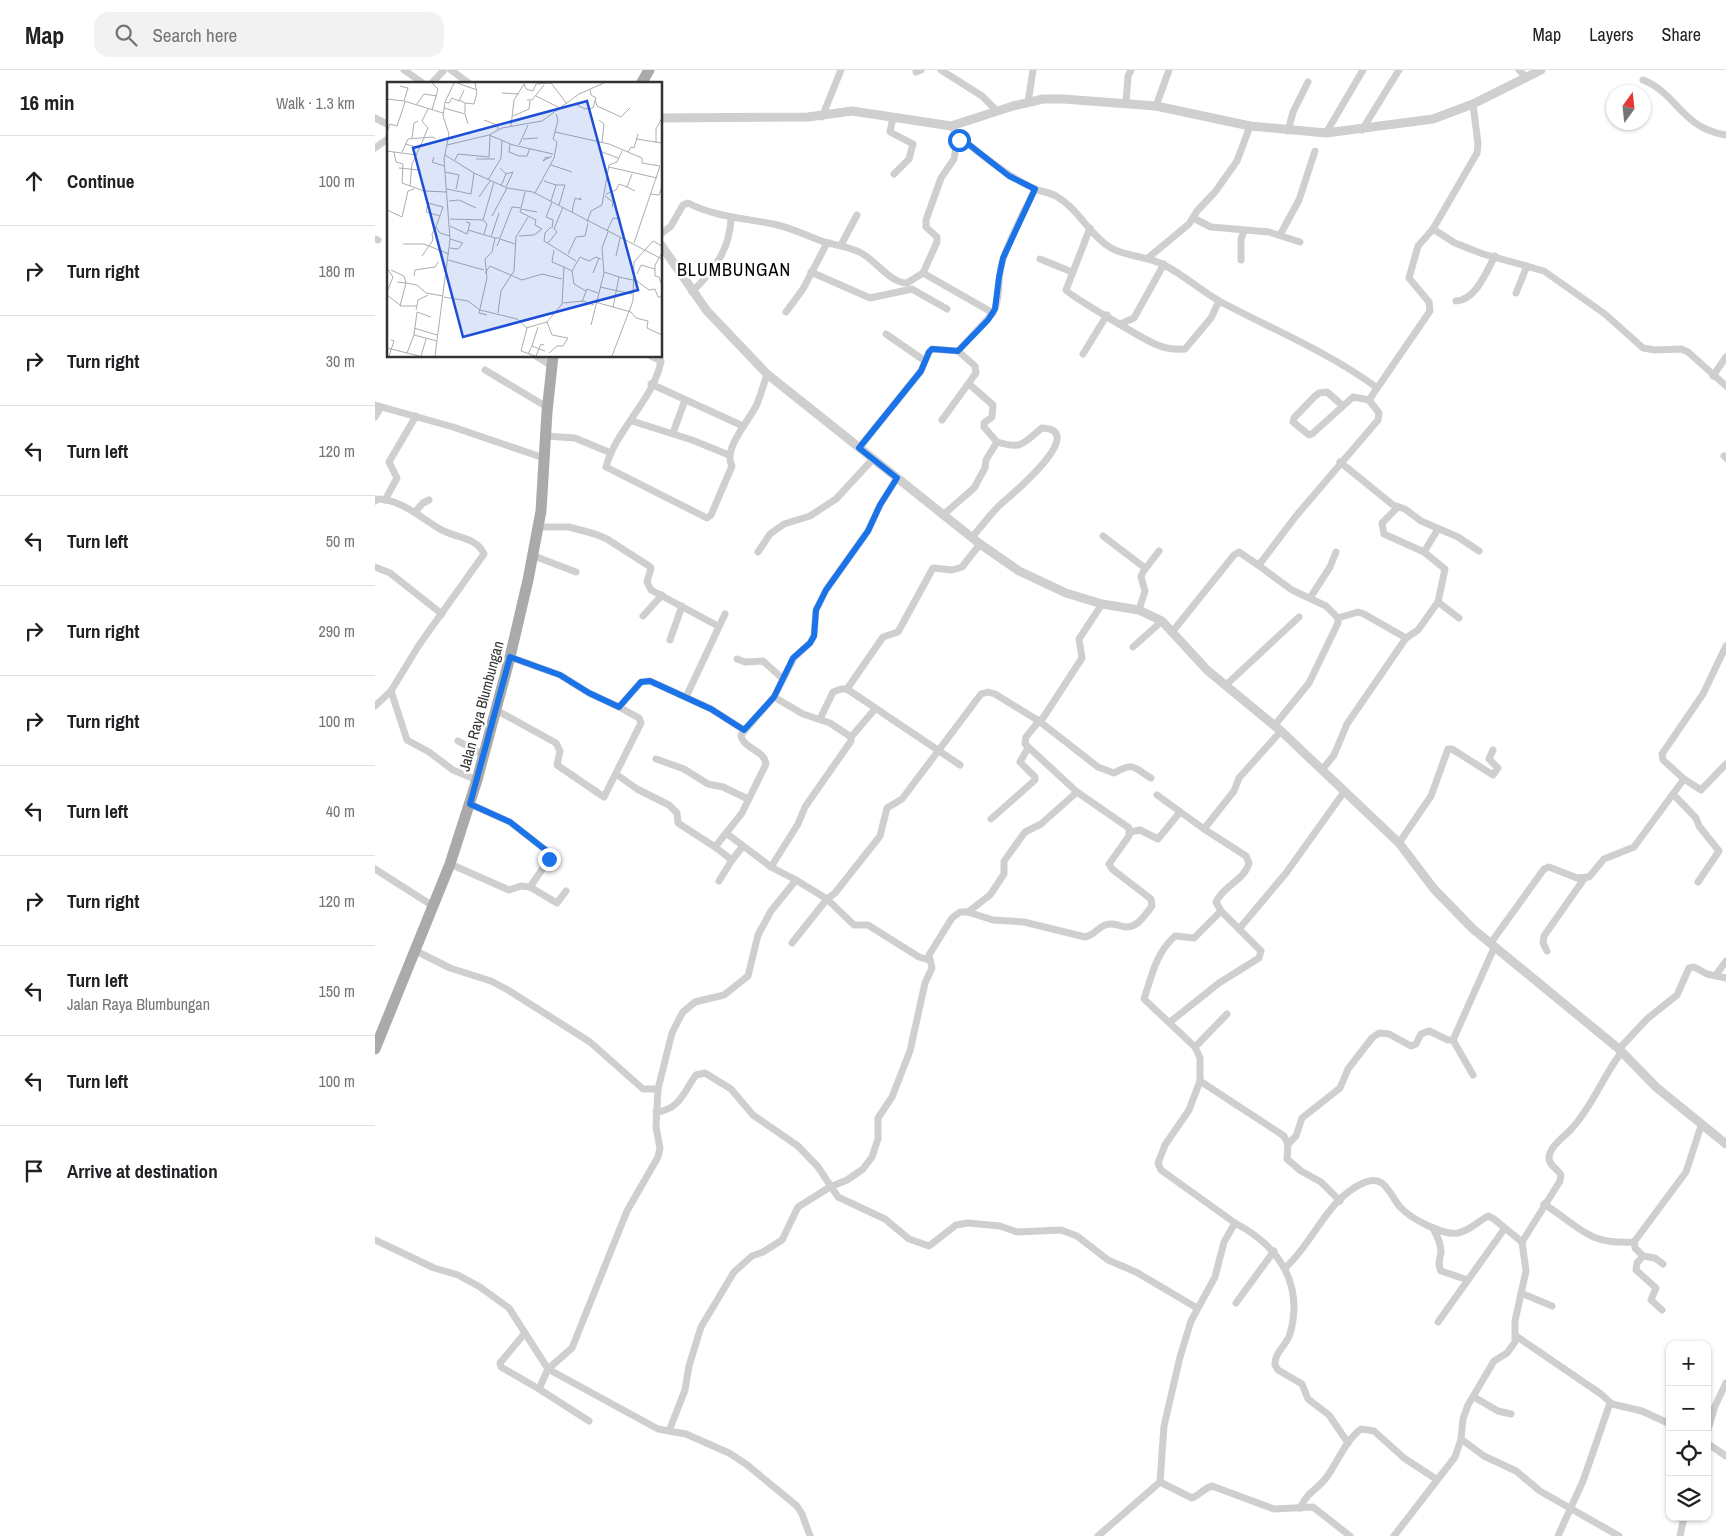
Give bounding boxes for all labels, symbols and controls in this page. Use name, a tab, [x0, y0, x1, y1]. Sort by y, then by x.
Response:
search box	[94, 12, 444, 57]
text: Map	[25, 19, 64, 51]
icon: search	[112, 21, 140, 49]
text: Search here	[152, 22, 237, 48]
text: Map	[1533, 22, 1561, 47]
text: Layers	[1589, 22, 1634, 47]
text: Share	[1662, 22, 1701, 47]
inset map	[387, 82, 663, 358]
north arrow	[1606, 85, 1651, 130]
text: 16 min	[20, 88, 75, 117]
text: Walk · 1.3 km	[276, 92, 355, 114]
route start	[948, 129, 971, 152]
icon: ahead	[20, 167, 48, 195]
text: Continue	[67, 168, 135, 194]
text: 100 m	[319, 170, 355, 192]
icon: right	[20, 257, 48, 285]
district label: BLUMBUNGAN	[677, 257, 791, 282]
text: Turn right	[67, 258, 139, 284]
text: 180 m	[319, 260, 355, 282]
icon: right	[20, 347, 48, 375]
text: Turn right	[67, 348, 139, 374]
text: 30 m	[326, 350, 355, 372]
icon: left	[20, 437, 48, 465]
text: Turn left	[67, 438, 128, 464]
text: 120 m	[319, 440, 355, 462]
icon: left	[20, 527, 48, 555]
text: Turn left	[67, 528, 128, 554]
text: 50 m	[326, 530, 355, 552]
icon: right	[20, 617, 48, 645]
text: Turn right	[67, 618, 139, 644]
text: 290 m	[319, 620, 355, 642]
street label: Jalan Raya Blumbungan	[454, 639, 508, 773]
icon: right	[20, 707, 48, 735]
text: Turn right	[67, 708, 139, 734]
text: 100 m	[319, 710, 355, 732]
icon: left	[20, 797, 48, 825]
text: Turn left	[67, 798, 128, 824]
text: 40 m	[326, 800, 355, 822]
route end	[538, 848, 561, 871]
icon: right	[20, 887, 48, 915]
text: Turn right	[67, 888, 139, 914]
text: 120 m	[319, 890, 355, 912]
text: Turn left	[67, 967, 128, 993]
icon: left	[20, 977, 48, 1005]
text: 150 m	[319, 980, 355, 1002]
text: Jalan Raya Blumbungan	[67, 993, 210, 1015]
icon: left	[20, 1067, 48, 1095]
text: Turn left	[67, 1068, 128, 1094]
text: 100 m	[319, 1070, 355, 1092]
icon: arrive	[20, 1157, 48, 1185]
text: Arrive at destination	[67, 1158, 218, 1184]
map controls	[1666, 1341, 1711, 1521]
button: +	[1666, 1341, 1711, 1386]
button: −	[1666, 1386, 1711, 1431]
button: locate	[1666, 1431, 1711, 1476]
button: layers	[1666, 1476, 1711, 1521]

